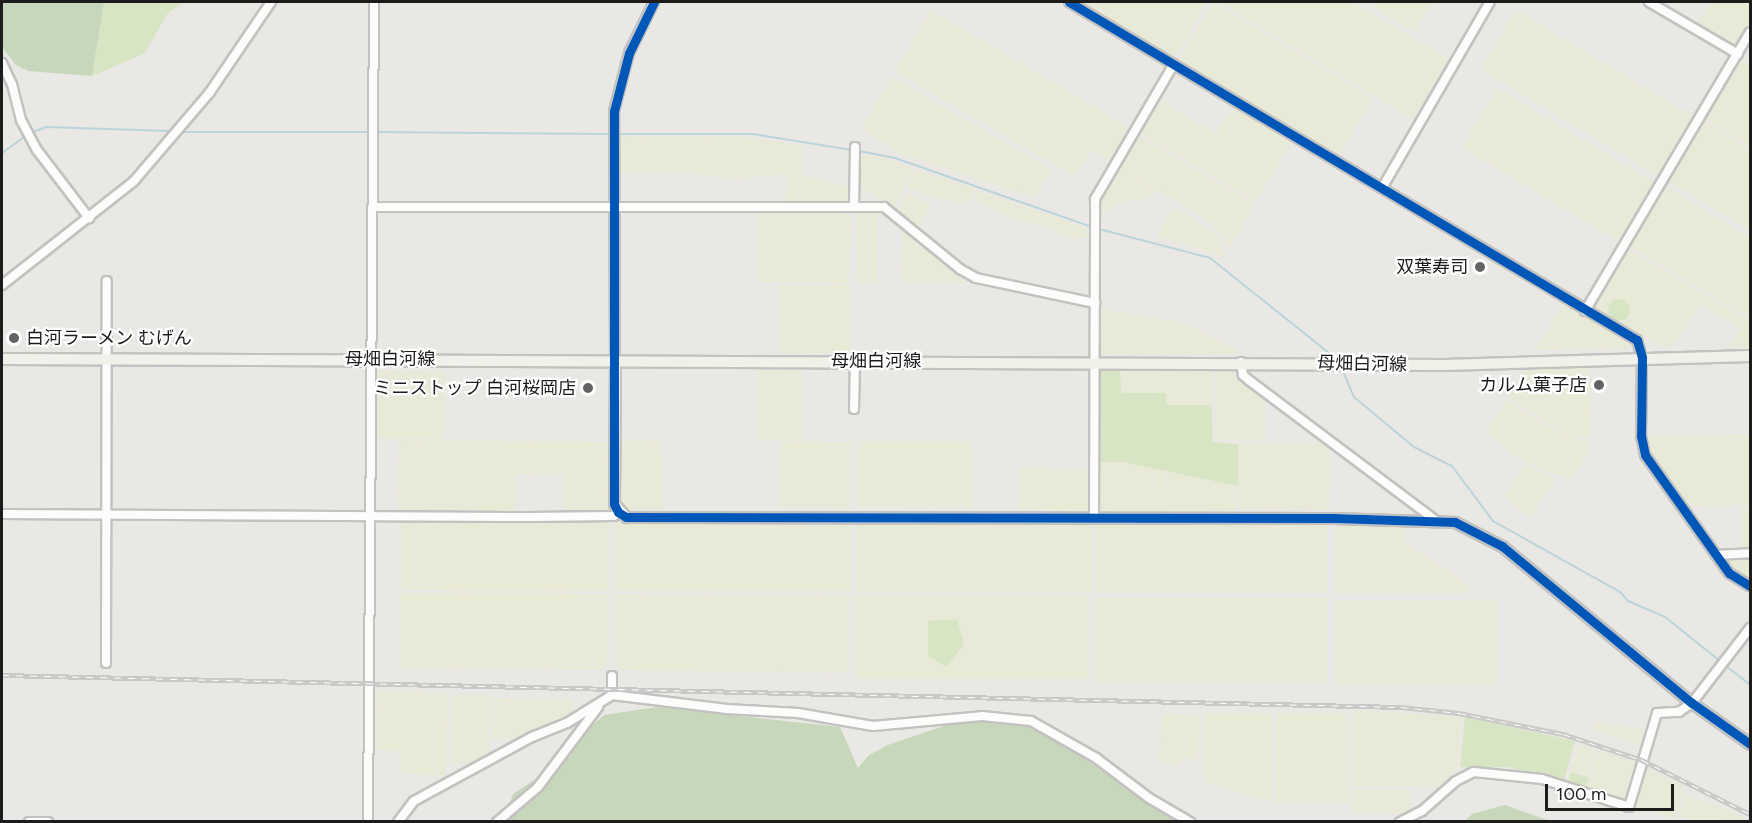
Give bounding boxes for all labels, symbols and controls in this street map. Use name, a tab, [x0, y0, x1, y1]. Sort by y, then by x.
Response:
place label: 双葉寿司	[1396, 256, 1468, 278]
marker: 双葉寿司	[1473, 260, 1487, 274]
place label: 白河ラーメン むげん	[26, 327, 192, 349]
marker: 白河ラーメン むげん	[7, 331, 21, 345]
street label: 母畑白河線	[345, 348, 435, 370]
street label: 母畑白河線	[831, 350, 921, 372]
street label: 母畑白河線	[1317, 352, 1407, 376]
place label: カルム菓子店	[1479, 374, 1587, 396]
place label: ミニストップ 白河桜岡店	[374, 377, 576, 399]
marker: カルム菓子店	[1592, 378, 1606, 392]
marker: ミニストップ 白河桜岡店	[581, 381, 595, 395]
scale bar	[1548, 772, 1677, 810]
text: 100 m	[1556, 783, 1606, 805]

